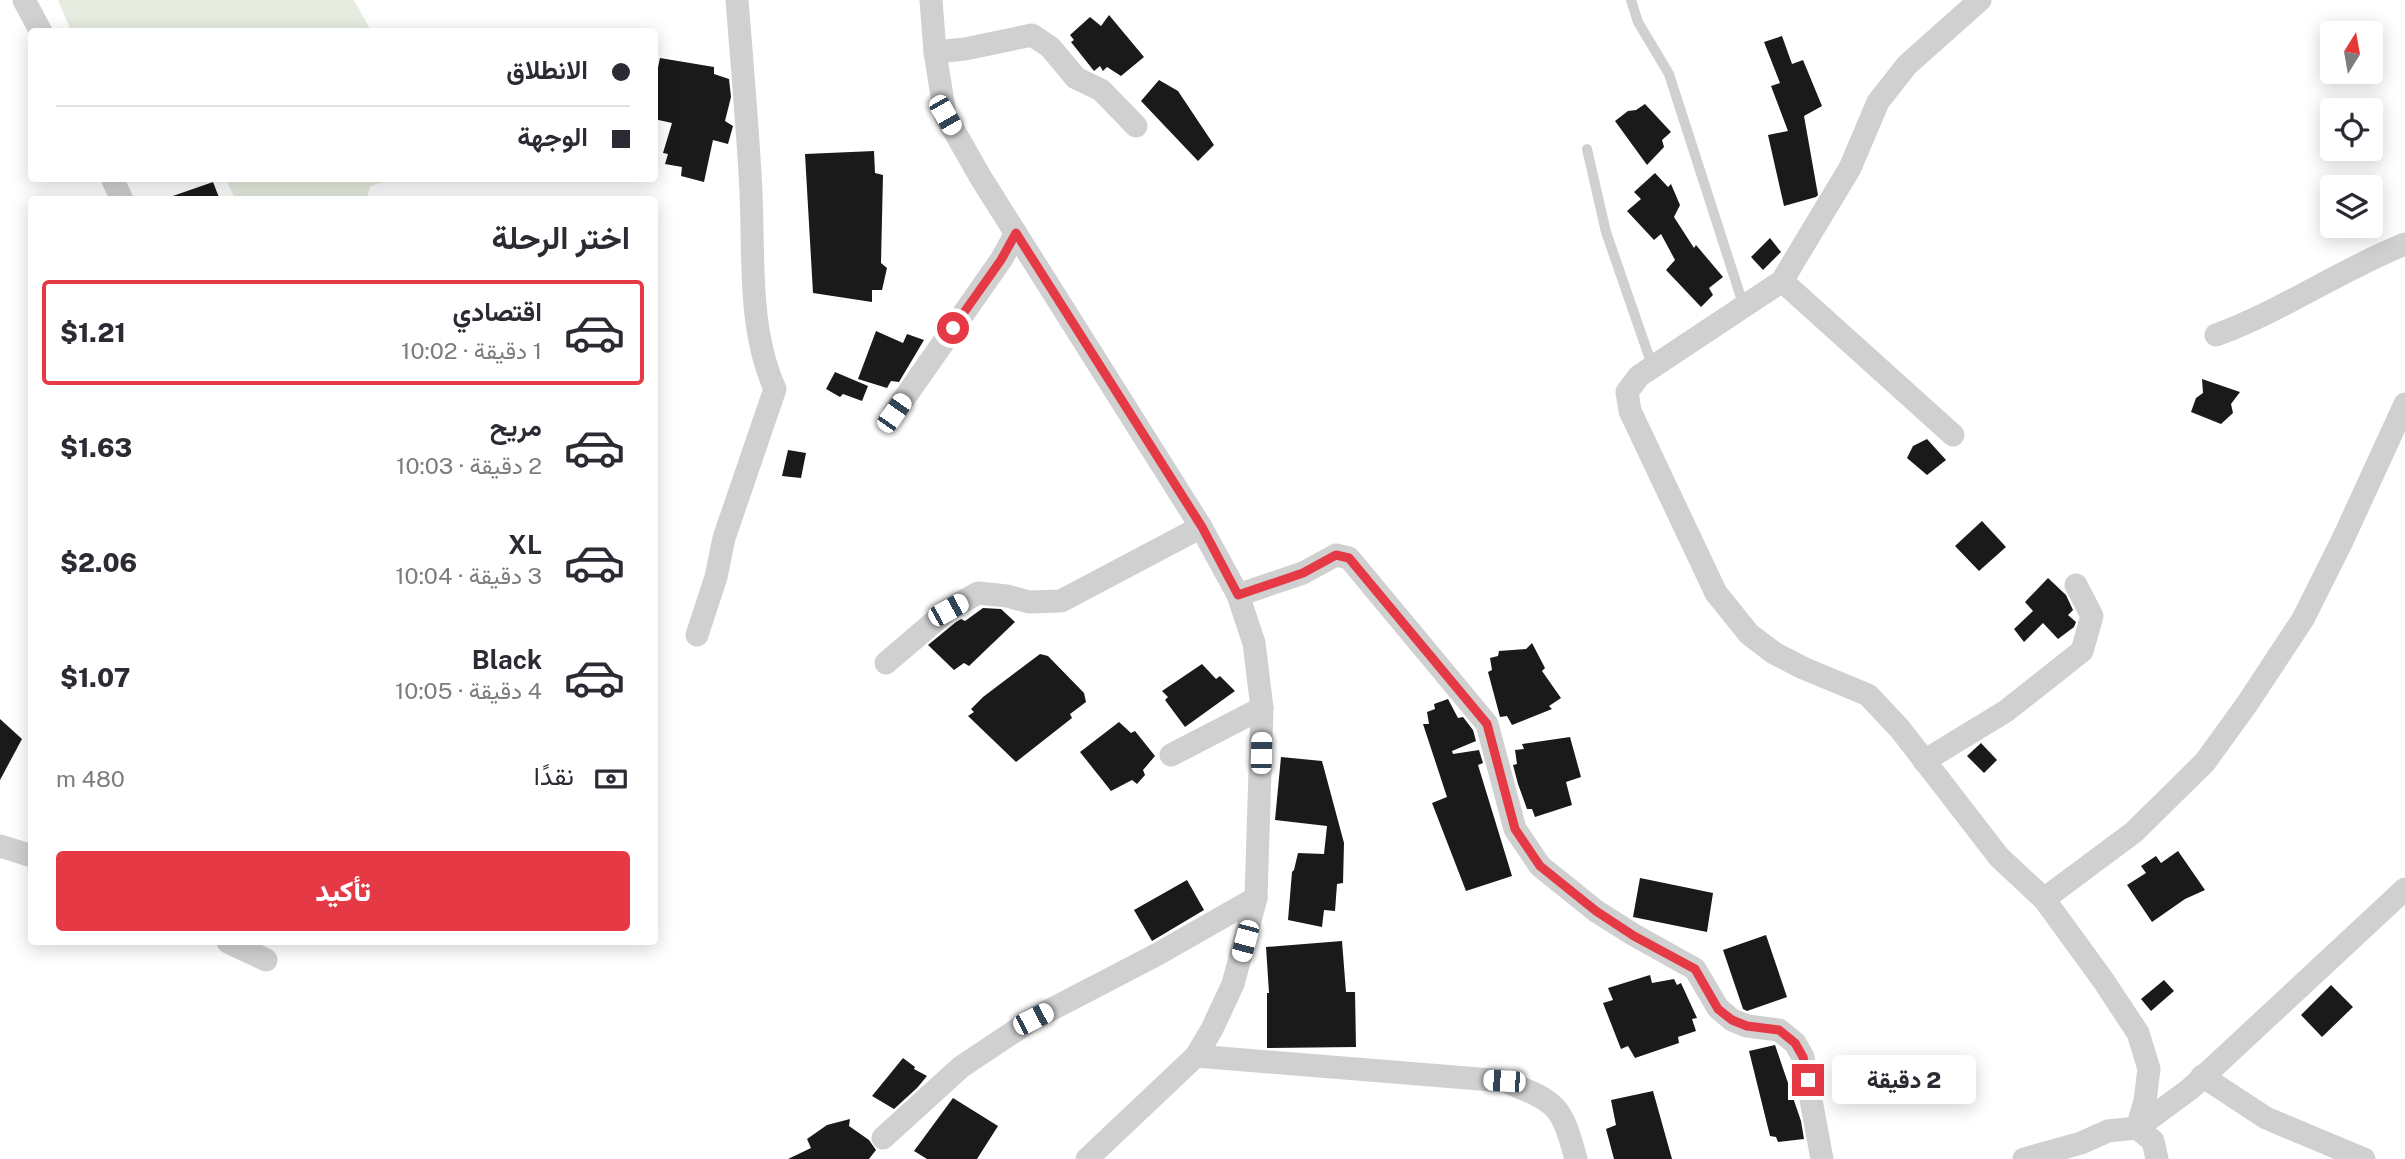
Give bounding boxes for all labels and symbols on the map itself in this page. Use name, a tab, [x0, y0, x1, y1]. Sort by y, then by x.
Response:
north arrow	[2320, 21, 2384, 84]
car	[926, 92, 965, 138]
route start	[937, 312, 969, 344]
car	[874, 390, 915, 436]
car	[925, 591, 972, 629]
car	[1251, 732, 1272, 774]
car	[1230, 918, 1261, 964]
car	[1010, 1000, 1057, 1038]
callout: 2 دقيقة	[1832, 1056, 1976, 1104]
route end	[1792, 1064, 1824, 1096]
car	[1483, 1069, 1526, 1093]

